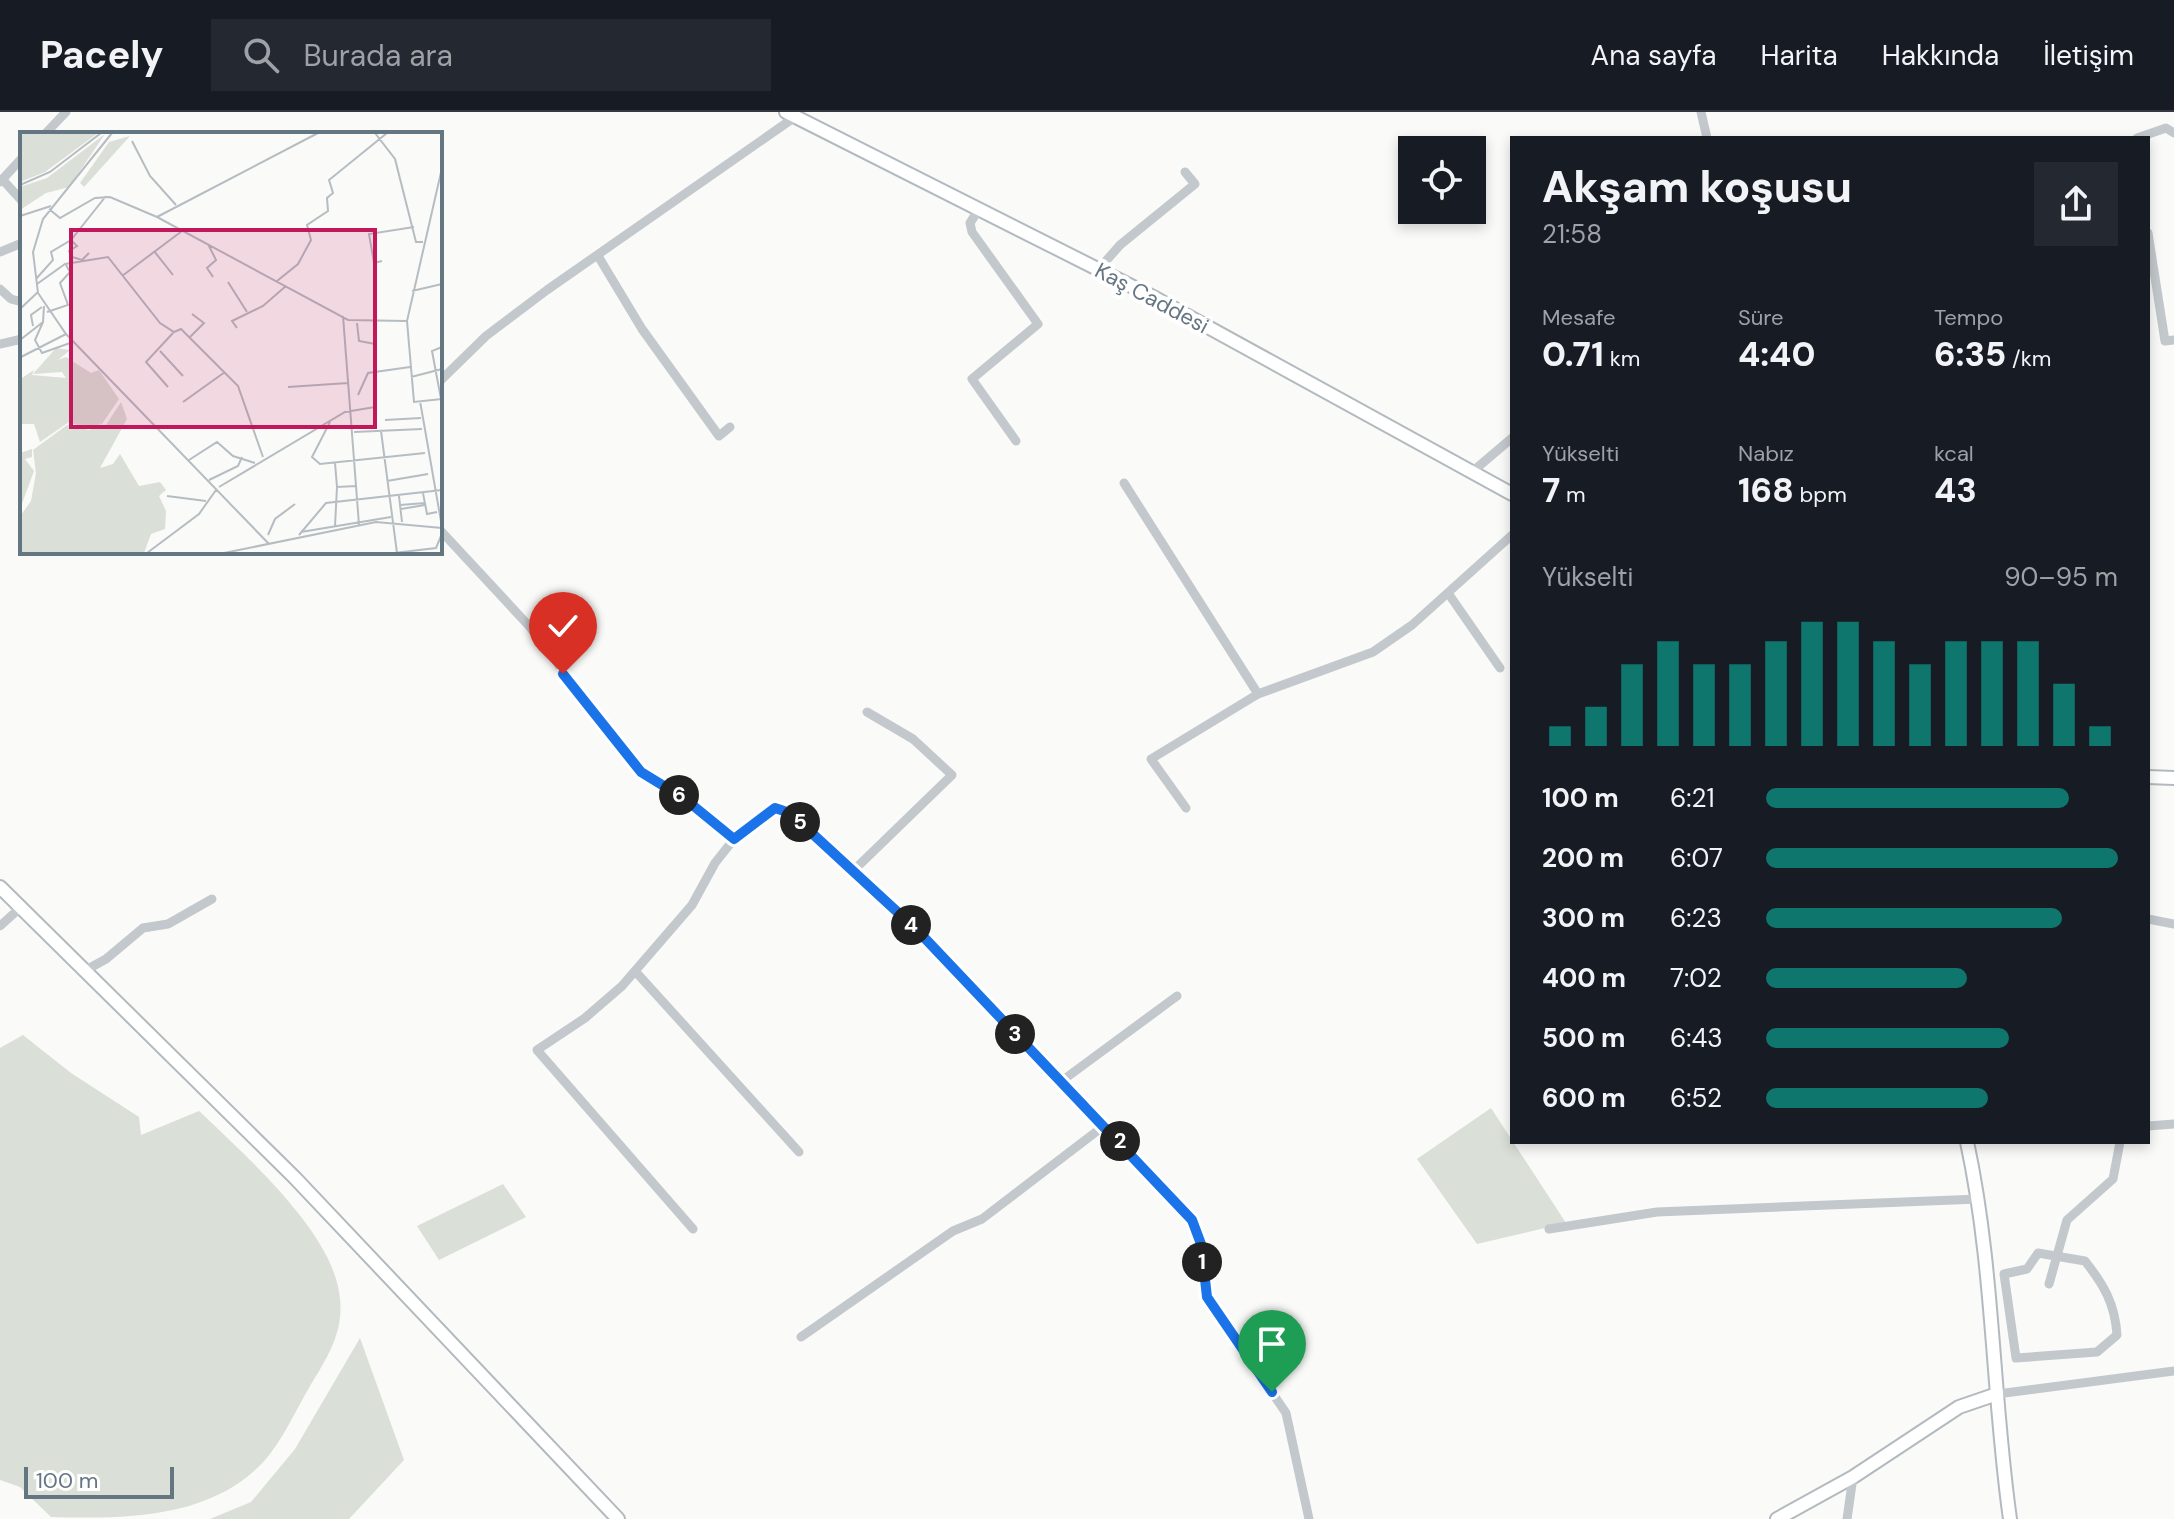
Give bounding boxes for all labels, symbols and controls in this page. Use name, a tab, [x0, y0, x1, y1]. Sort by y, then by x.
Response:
search box	[211, 19, 771, 91]
text: Pacely	[40, 30, 163, 80]
icon: search	[239, 33, 283, 77]
text: Burada ara	[303, 36, 453, 75]
text: Ana sayfa	[1591, 37, 1717, 74]
text: Harita	[1761, 37, 1838, 74]
text: Hakkında	[1882, 37, 1999, 74]
text: İletişim	[2043, 37, 2134, 74]
inset map	[20, 132, 442, 554]
map controls	[1398, 136, 1486, 224]
button: locate	[1398, 136, 1486, 224]
text: Akşam koşusu	[1542, 158, 1852, 216]
button: share	[2034, 162, 2118, 246]
text: 21:58	[1542, 217, 1602, 251]
street label: Kaş Caddesi	[1090, 256, 1214, 340]
text: Mesafe	[1542, 303, 1616, 332]
text: Süre	[1738, 303, 1784, 332]
text: Tempo	[1934, 303, 2003, 332]
text: 0.71	[1542, 332, 1604, 377]
text: 4:40	[1738, 332, 1815, 377]
text: 6:35	[1934, 332, 2006, 377]
text: km	[1604, 344, 1640, 373]
text: /km	[2006, 344, 2051, 373]
text: Yükselti	[1542, 439, 1619, 468]
text: Nabız	[1738, 439, 1794, 468]
text: kcal	[1934, 439, 1974, 468]
text: 7	[1542, 468, 1560, 513]
text: 168	[1738, 468, 1794, 513]
text: 43	[1934, 468, 1977, 513]
text: m	[1560, 480, 1586, 509]
text: bpm	[1794, 480, 1847, 509]
text: Yükselti	[1542, 560, 1633, 594]
text: 90–95 m	[2004, 560, 2118, 594]
pin	[529, 592, 597, 674]
icon: check	[541, 604, 585, 648]
pin: 6	[659, 775, 699, 815]
text: 6	[672, 780, 686, 809]
text: 100 m	[1542, 781, 1619, 815]
text: 6:21	[1670, 781, 1715, 815]
pin: 5	[780, 802, 820, 842]
text: 5	[793, 807, 807, 836]
text: 200 m	[1542, 841, 1624, 875]
text: 6:07	[1670, 841, 1723, 875]
text: 300 m	[1542, 901, 1625, 935]
text: 6:23	[1670, 901, 1722, 935]
pin: 4	[891, 905, 931, 945]
text: 4	[904, 910, 918, 939]
text: 400 m	[1542, 961, 1626, 995]
text: 7:02	[1670, 961, 1722, 995]
pin: 3	[995, 1014, 1035, 1054]
text: 3	[1008, 1019, 1022, 1048]
text: 500 m	[1542, 1021, 1625, 1055]
text: 6:43	[1670, 1021, 1723, 1055]
text: 600 m	[1542, 1081, 1626, 1115]
text: 6:52	[1670, 1081, 1722, 1115]
pin: 2	[1100, 1121, 1140, 1161]
text: 2	[1114, 1126, 1126, 1155]
pin: 1	[1182, 1242, 1222, 1282]
text: 1	[1198, 1247, 1206, 1276]
pin	[1238, 1310, 1306, 1392]
icon: arrive	[1250, 1322, 1294, 1366]
scale bar	[24, 1463, 174, 1499]
text: 100 m	[36, 1466, 98, 1495]

